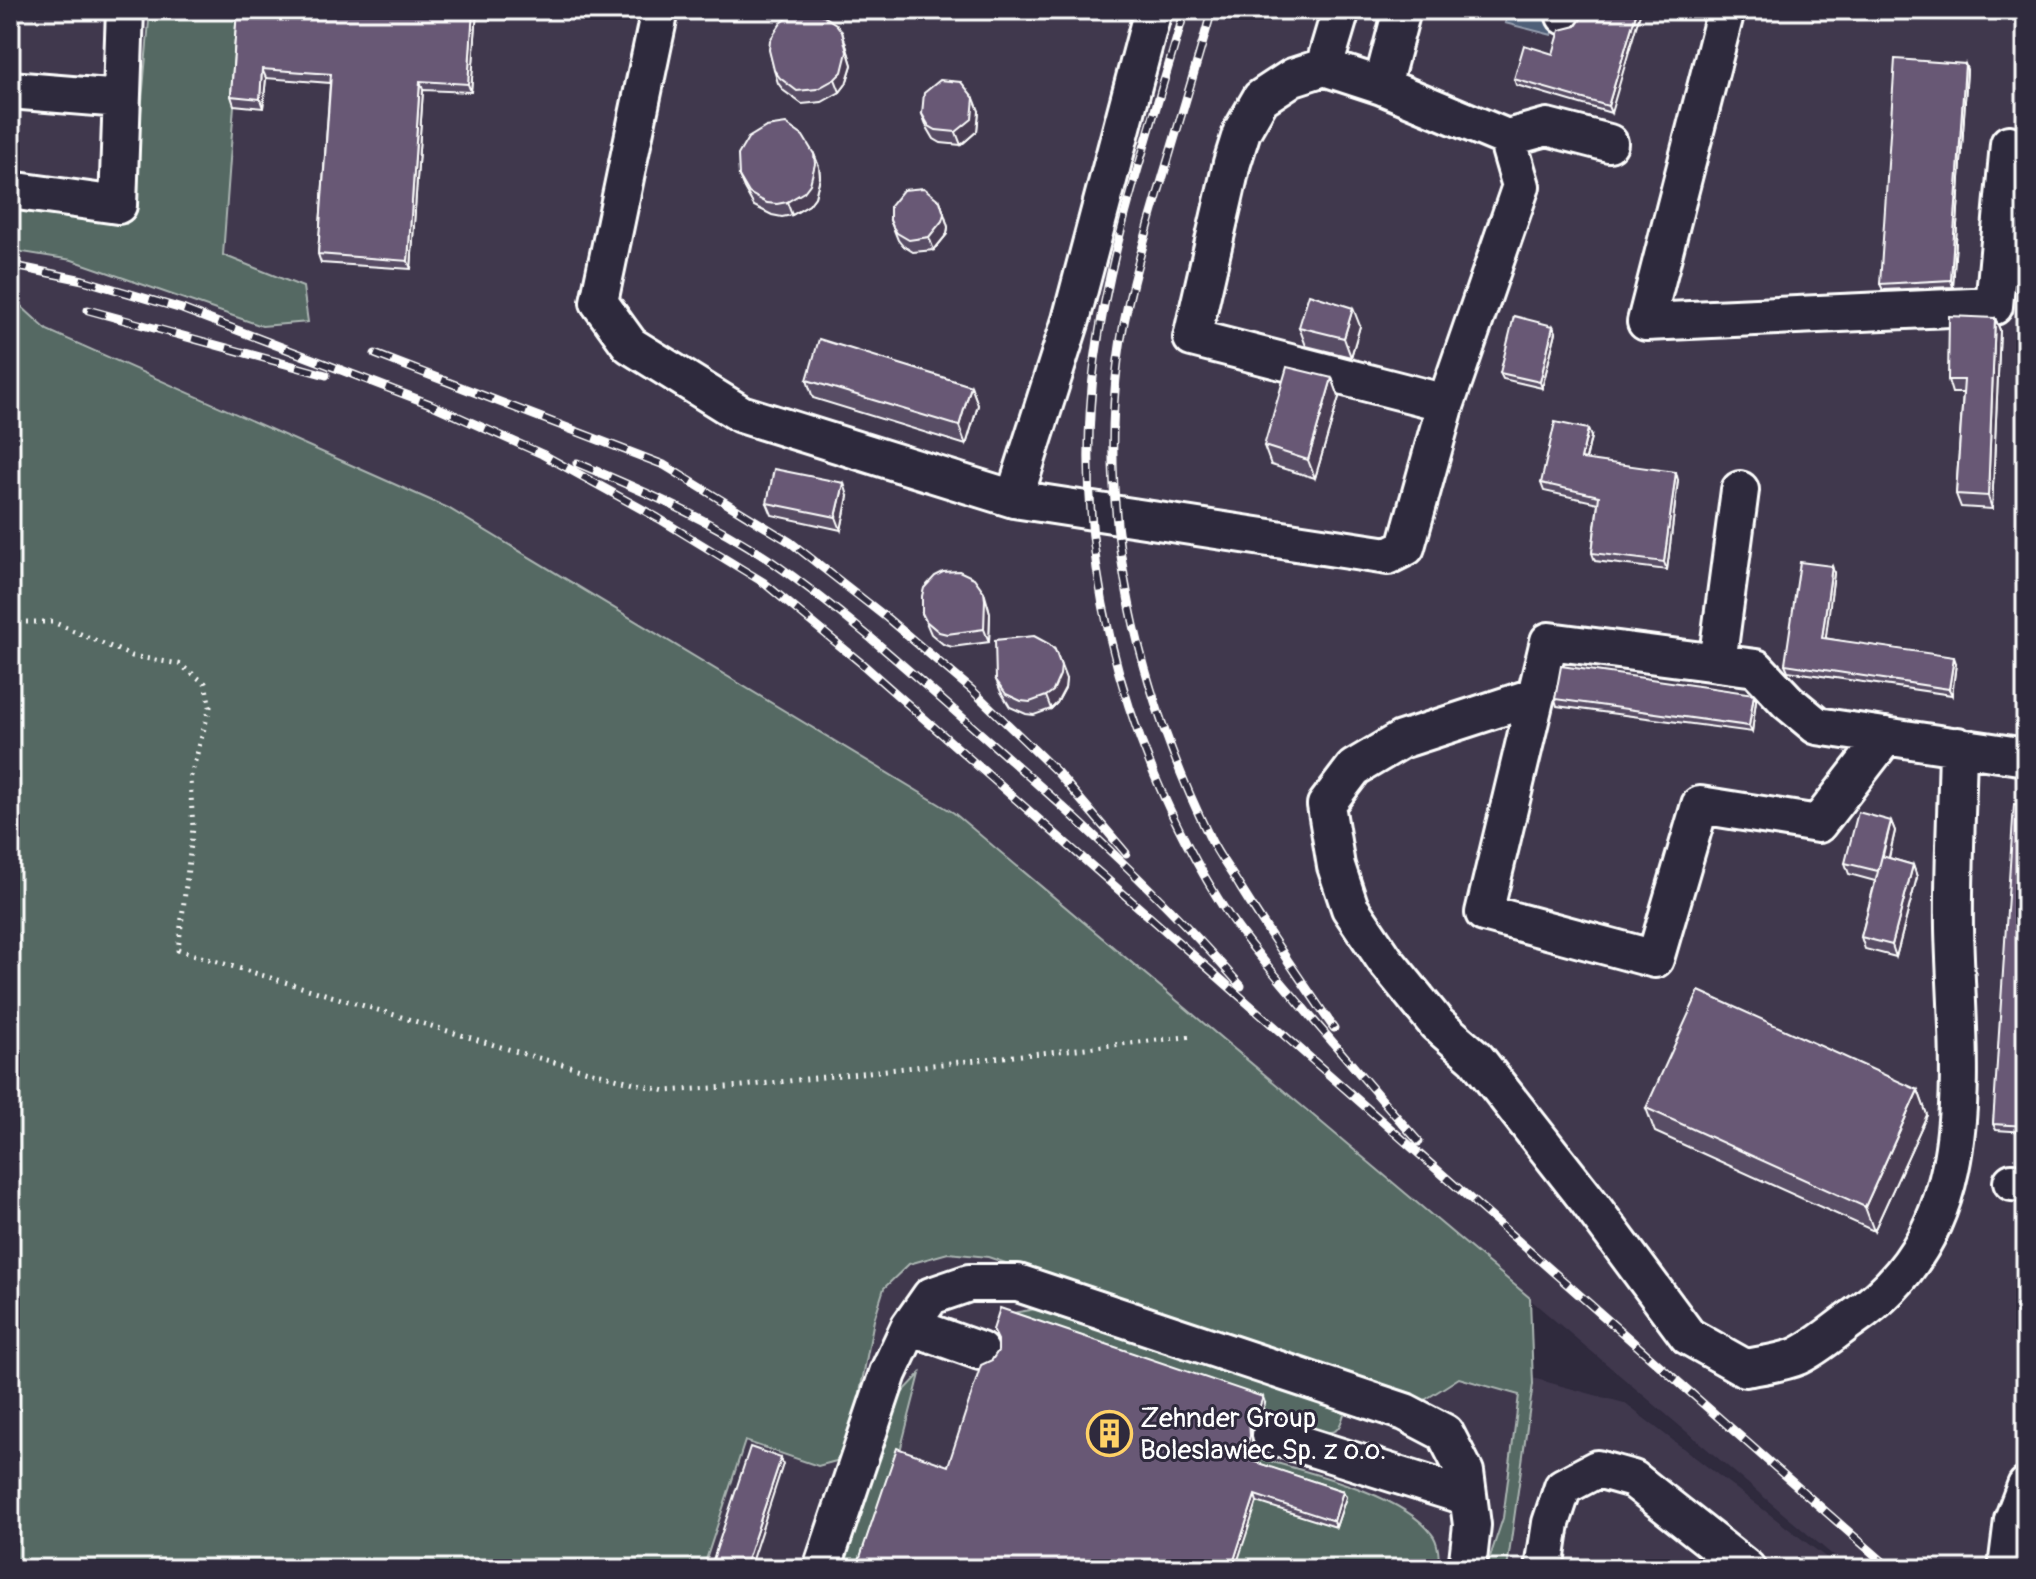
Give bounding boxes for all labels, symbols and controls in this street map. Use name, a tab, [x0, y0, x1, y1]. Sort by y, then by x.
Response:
place label: Zehnder Group Boleslawiec Sp. z o.o.	[1140, 1401, 1386, 1468]
building icon: Zehnder Group Boleslawiec Sp. z o.o.	[1085, 1410, 1133, 1458]

